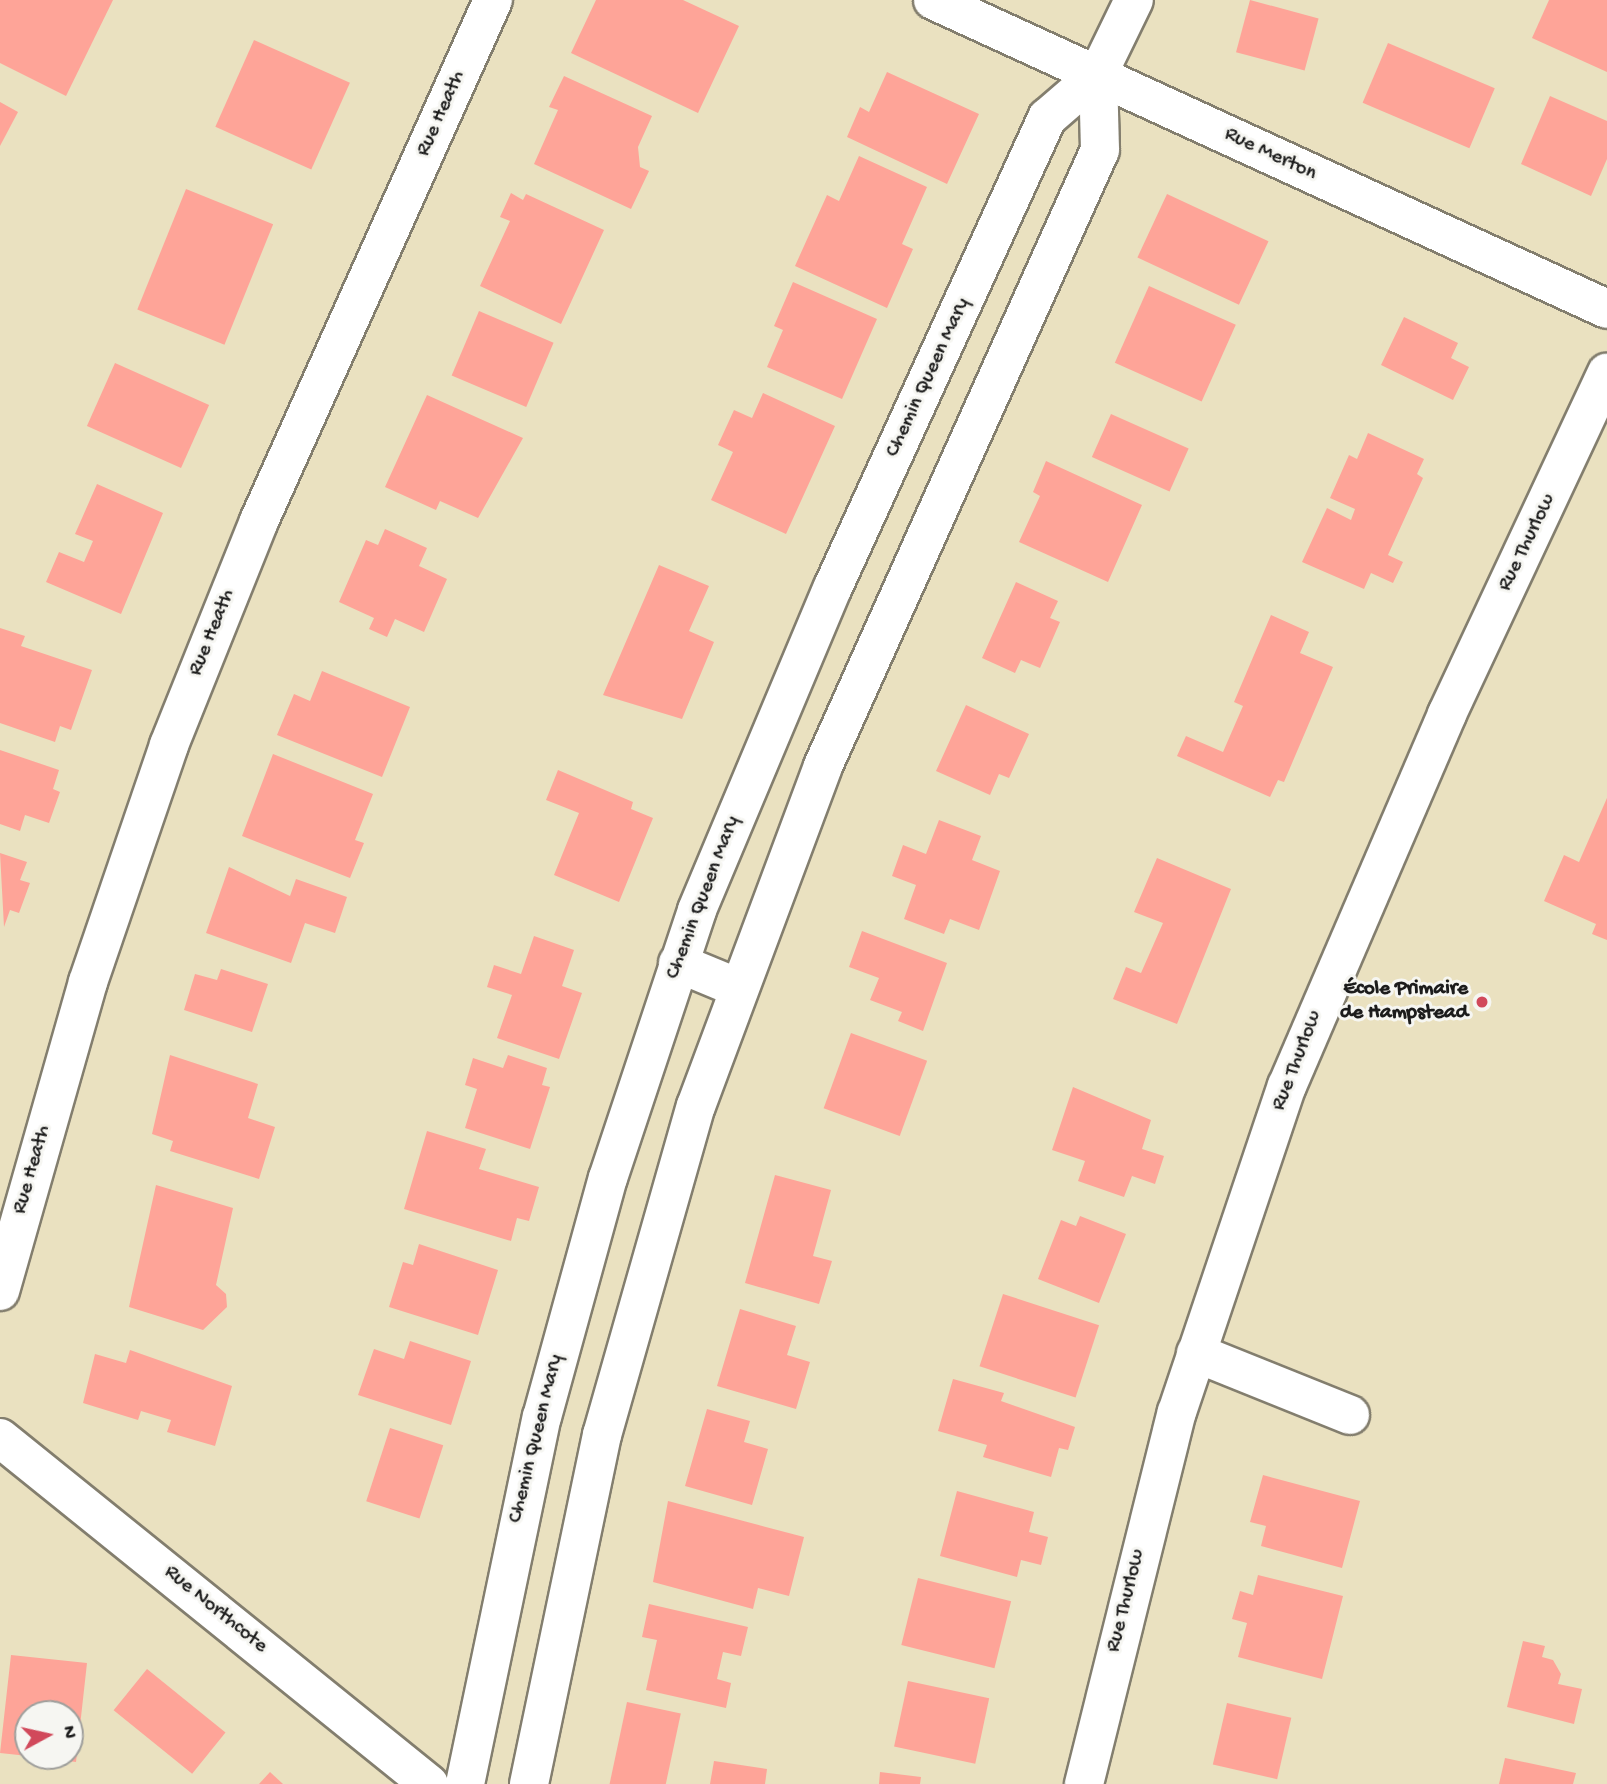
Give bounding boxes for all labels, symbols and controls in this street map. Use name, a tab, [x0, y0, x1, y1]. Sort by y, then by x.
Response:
street label: Rue Heath	[412, 67, 472, 161]
street label: Rue Merton	[1220, 123, 1320, 187]
street label: Chemin Queen Mary	[881, 295, 977, 461]
street label: Rue Thurlow	[1494, 490, 1562, 596]
street label: Rue Heath	[184, 586, 242, 680]
street label: Chemin Queen Mary	[661, 813, 747, 983]
place label: École Primaire de Hampstead	[1340, 977, 1468, 1027]
marker: École Primaire de Hampstead	[1474, 994, 1490, 1010]
street label: Rue Thurlow	[1267, 1007, 1329, 1115]
street label: Rue Heath	[8, 1123, 58, 1217]
street label: Chemin Queen Mary	[504, 1352, 570, 1526]
street label: Rue Thurlow	[1102, 1547, 1152, 1655]
street label: Rue Northcote	[158, 1561, 272, 1659]
north arrow	[14, 1700, 84, 1770]
text: N	[56, 1725, 81, 1740]

